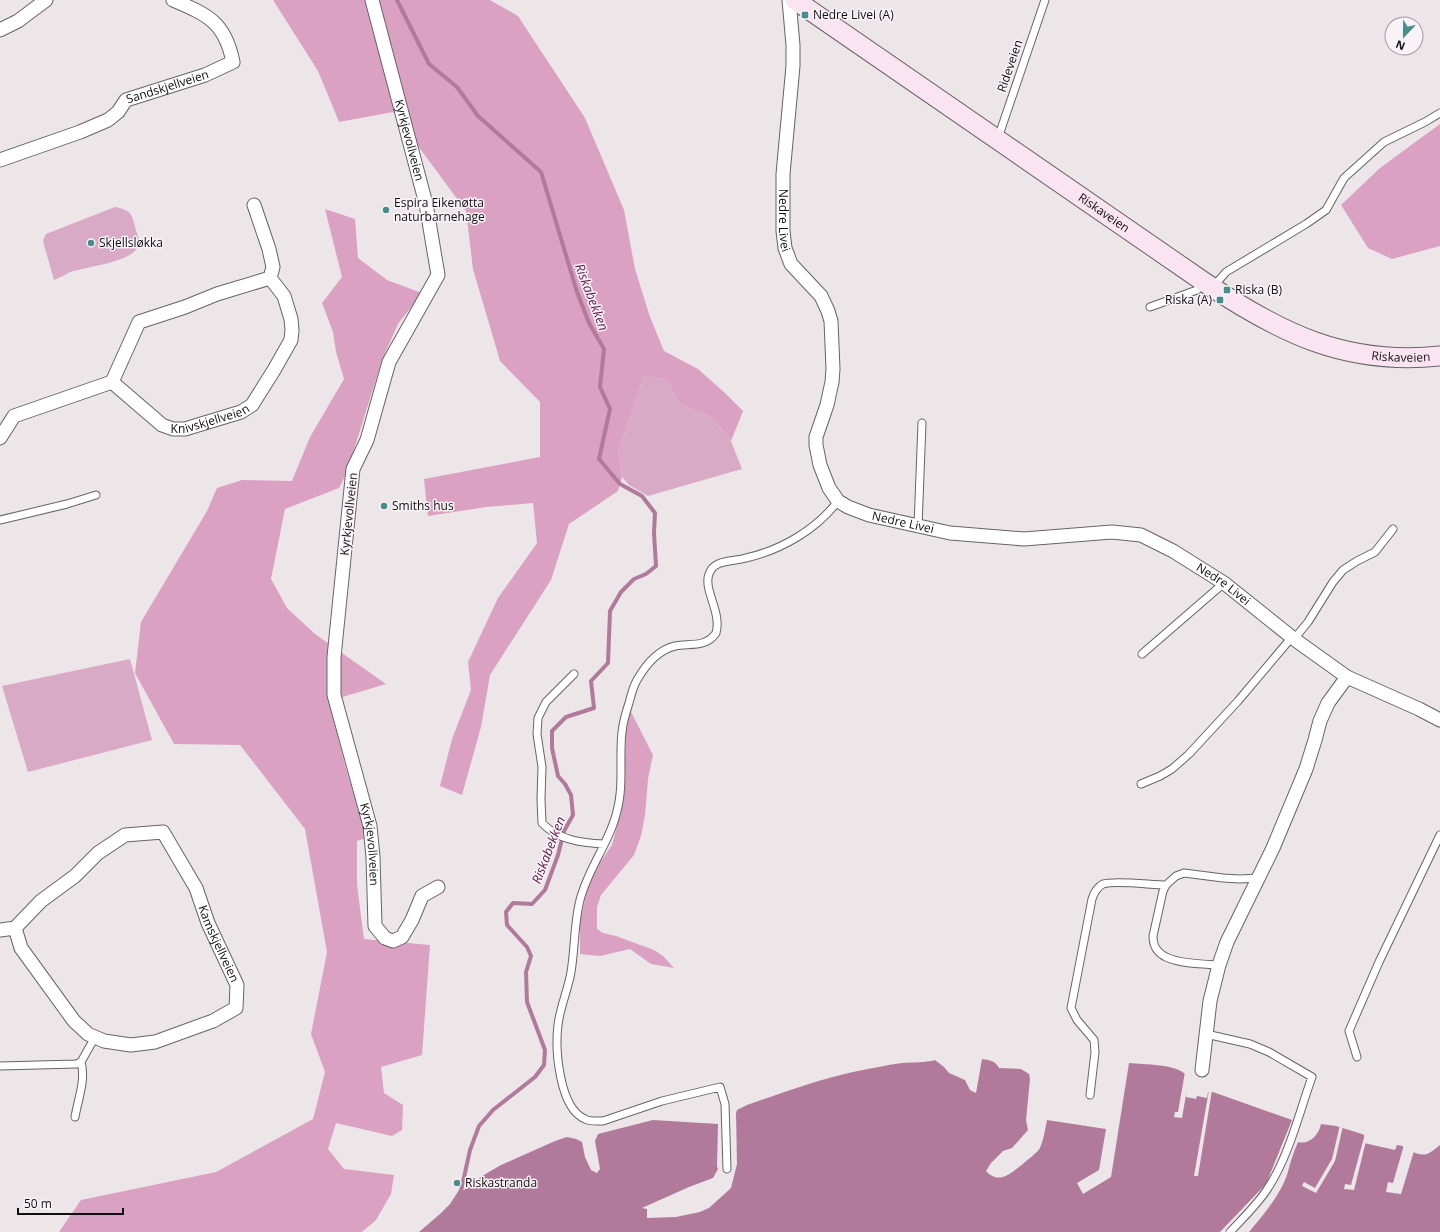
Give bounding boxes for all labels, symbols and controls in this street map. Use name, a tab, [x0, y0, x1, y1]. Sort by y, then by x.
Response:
place label: Nedre Livei (A)	[813, 6, 894, 23]
marker: Nedre Livei (A)	[800, 10, 810, 20]
north arrow	[1384, 16, 1424, 56]
street label: Rideveien	[993, 37, 1026, 94]
text: N	[1393, 37, 1407, 54]
street label: Sandskjellveien	[124, 65, 211, 107]
street label: Kyrkjevollveien	[391, 97, 428, 183]
street label: Nedre Livei	[775, 189, 795, 254]
street label: Riskaveien	[1075, 189, 1133, 236]
place label: Espira Eikenøtta naturbarnehage	[394, 194, 485, 225]
marker: Espira Eikenøtta naturbarnehage	[381, 205, 391, 215]
place label: Skjellsløkka	[99, 234, 163, 251]
marker: Skjellsløkka	[86, 238, 96, 248]
water label: Riskabekken	[571, 261, 613, 333]
place label: Riska (B)	[1235, 281, 1283, 298]
marker: Riska (B)	[1222, 285, 1232, 295]
place label: Riska (A)	[1165, 291, 1212, 308]
marker: Riska (A)	[1215, 295, 1225, 305]
street label: Riskaveien	[1371, 347, 1431, 366]
street label: Knivskjellveien	[171, 400, 253, 437]
street label: Kyrkjevollveien	[336, 472, 361, 556]
place label: Smiths hus	[392, 497, 454, 514]
marker: Smiths hus	[379, 501, 389, 511]
street label: Nedre Livei	[870, 507, 936, 537]
street label: Nedre Livei	[1193, 559, 1254, 609]
street label: Kyrkjevollveien	[356, 801, 383, 886]
water label: Riskabekken	[527, 814, 569, 886]
street label: Kamskjellveien	[194, 903, 243, 985]
place label: Riskastranda	[465, 1174, 537, 1191]
marker: Riskastranda	[452, 1178, 462, 1188]
scale bar	[18, 1190, 123, 1216]
text: 50 m	[24, 1195, 52, 1212]

